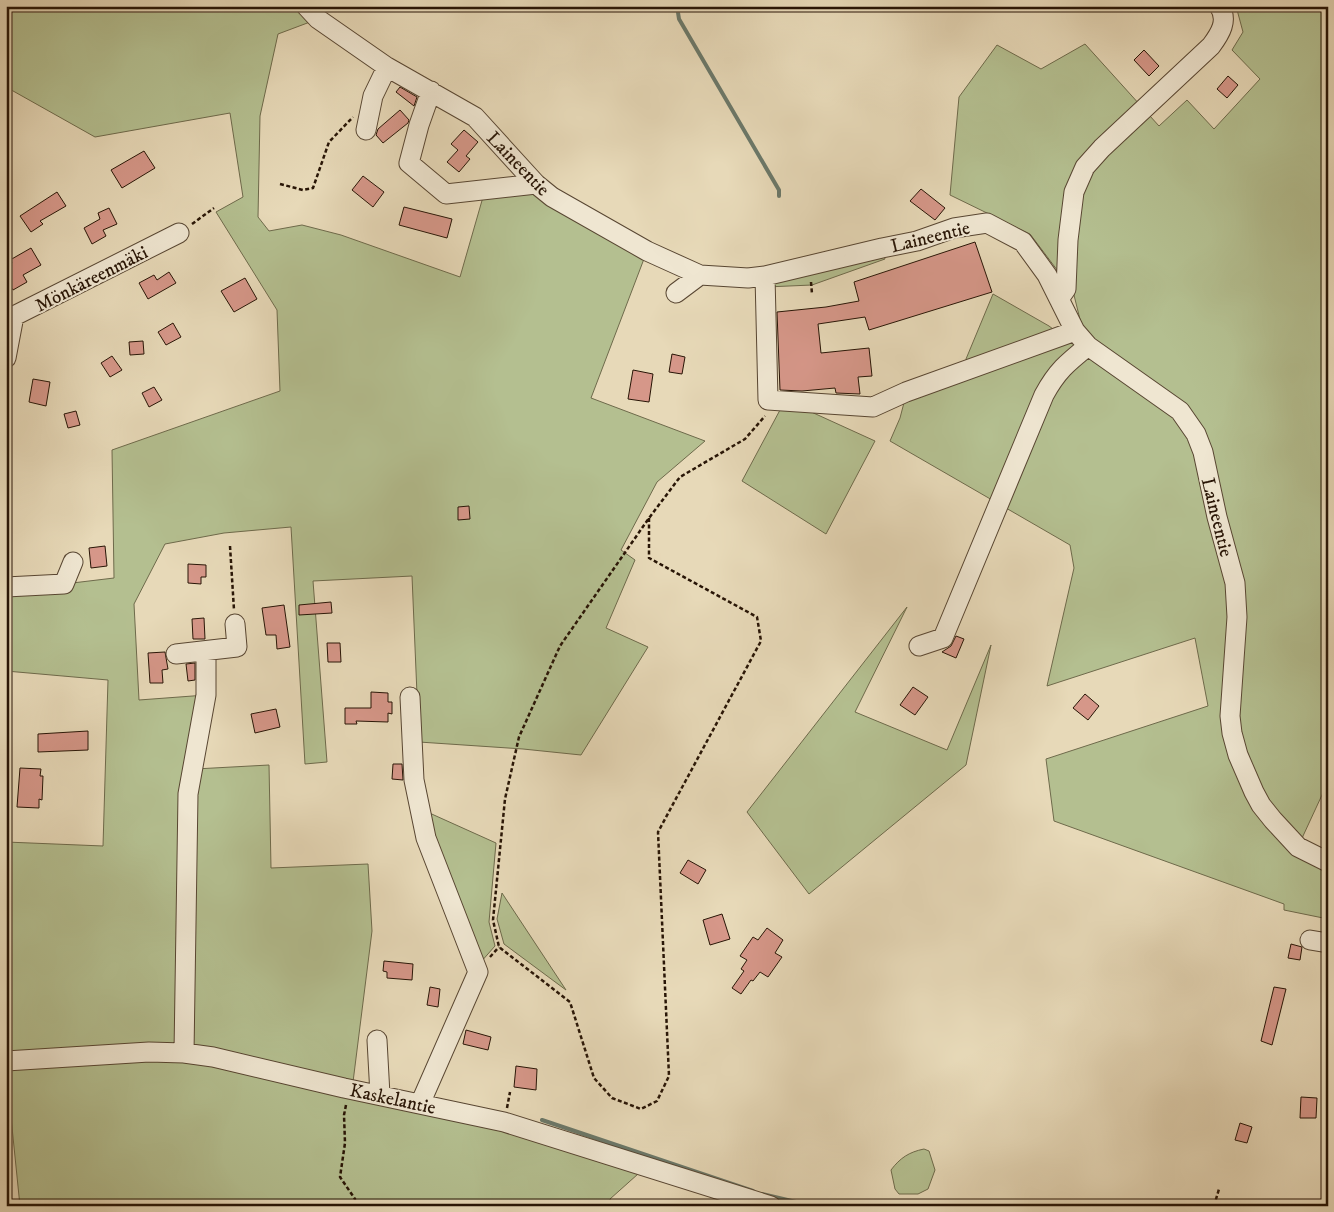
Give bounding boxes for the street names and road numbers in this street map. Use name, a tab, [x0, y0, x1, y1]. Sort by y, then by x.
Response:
street label: Laineentie	[482, 127, 554, 201]
street label: Laineentie	[888, 216, 973, 258]
street label: Mönkäreenmäki	[32, 241, 152, 318]
street label: Laineentie	[1196, 475, 1238, 560]
street label: Kaskelantie	[348, 1079, 438, 1120]

